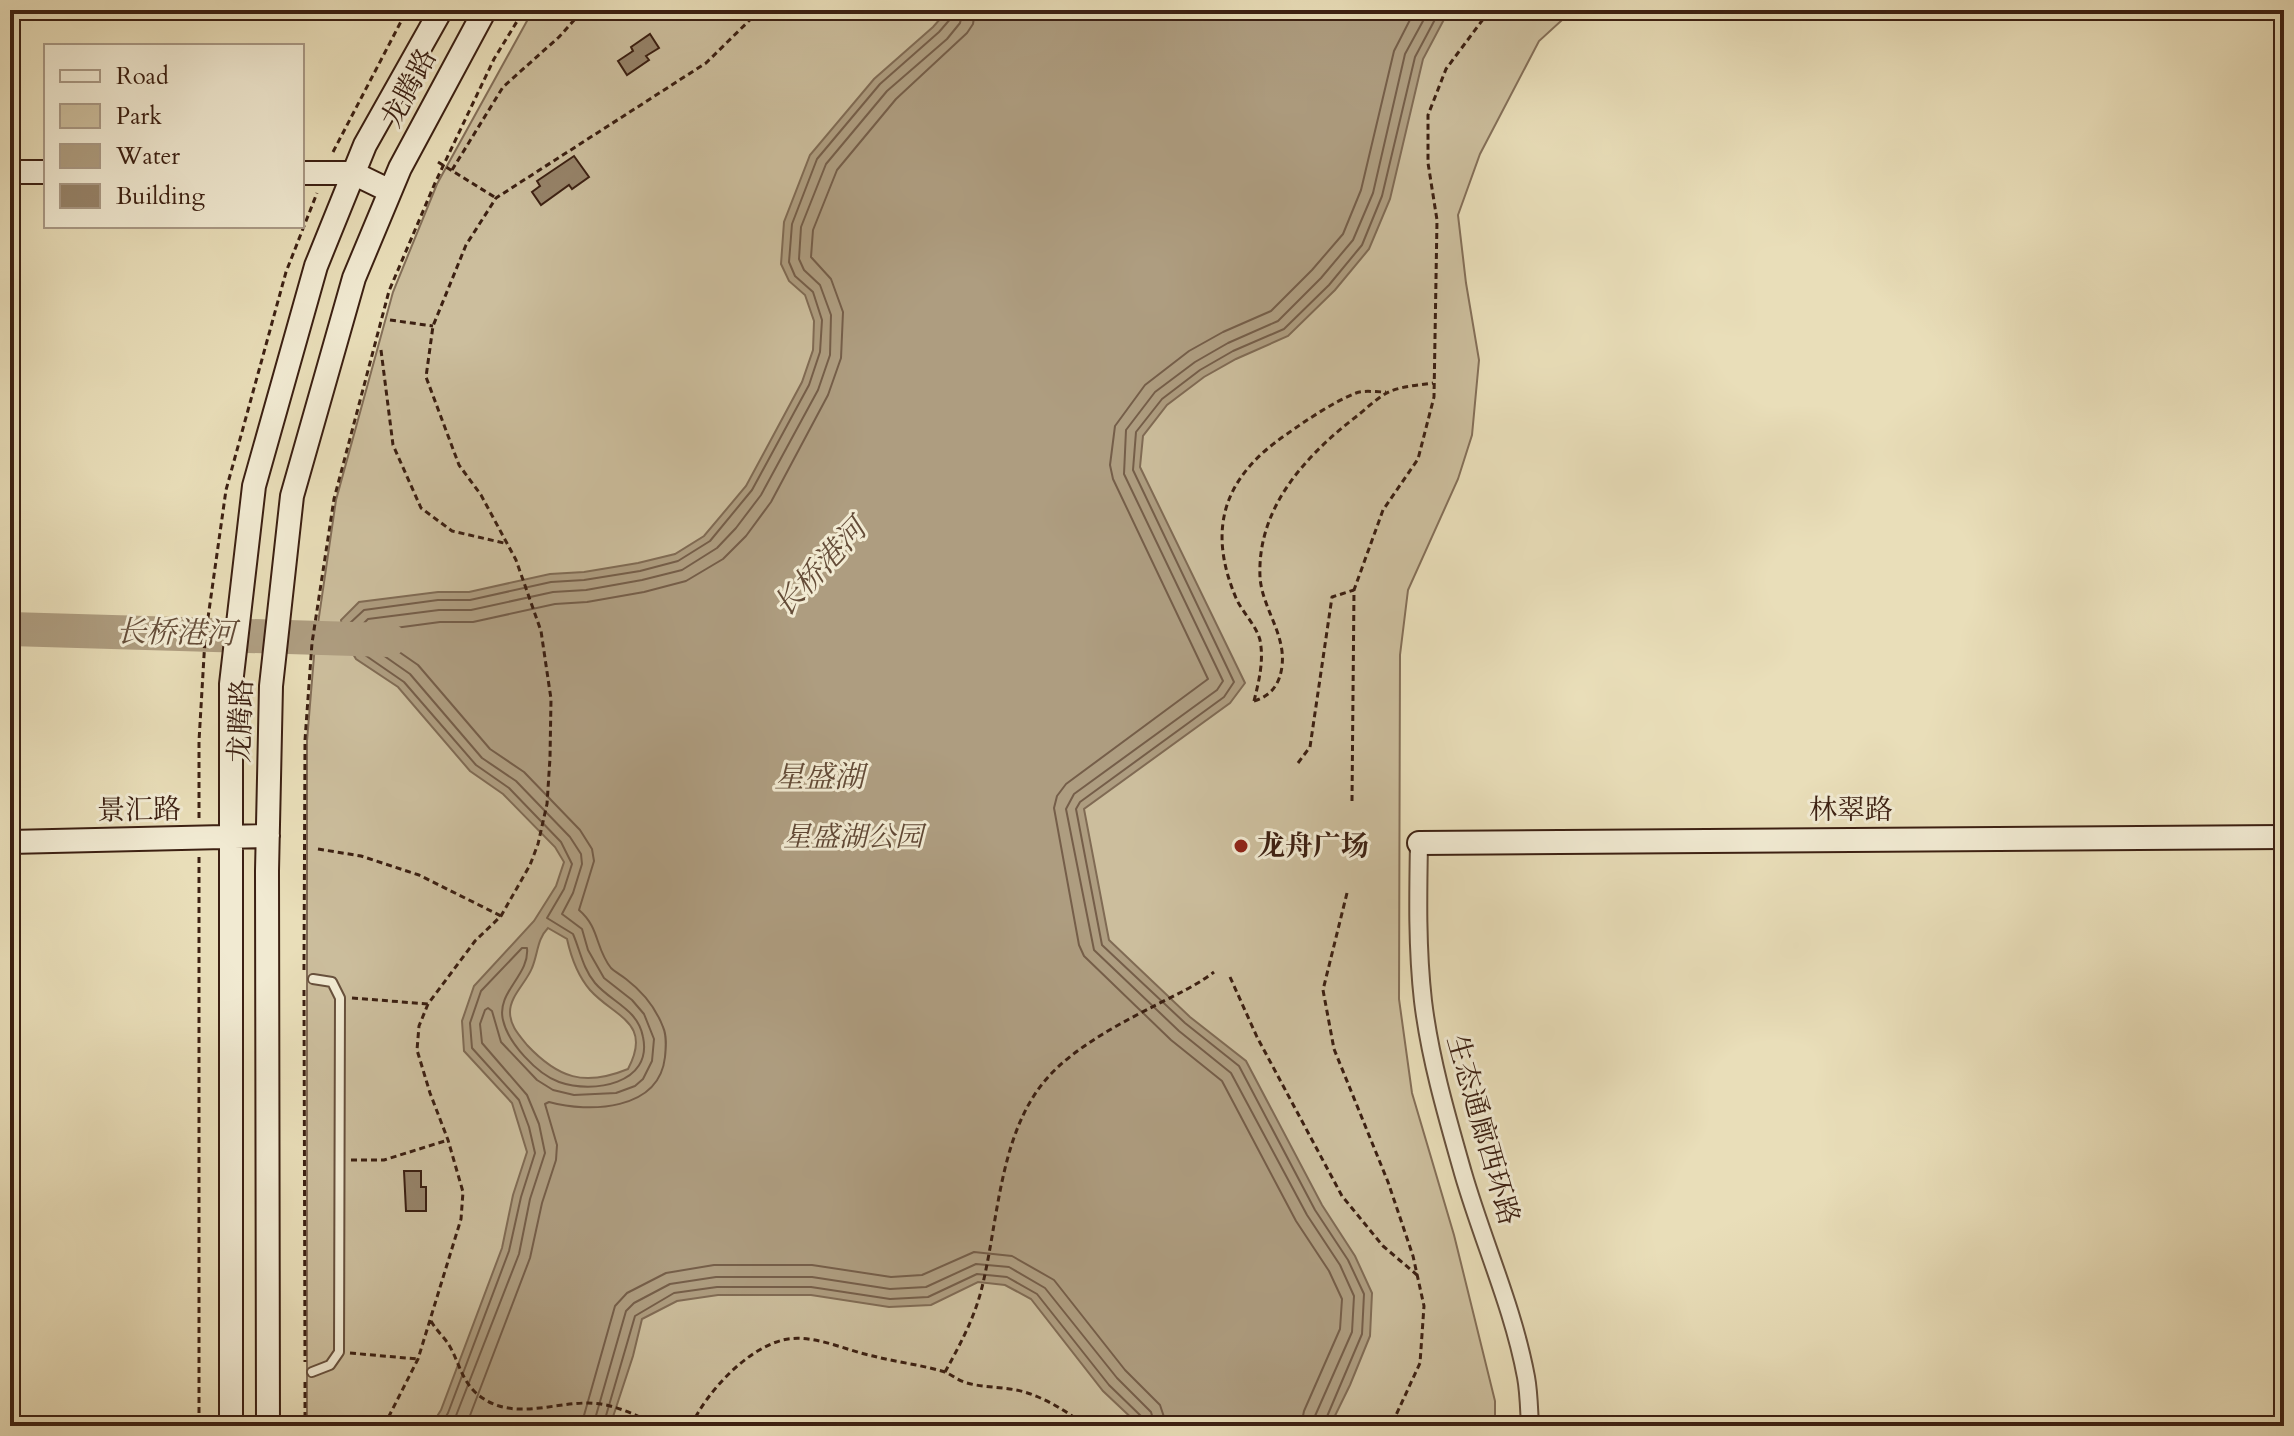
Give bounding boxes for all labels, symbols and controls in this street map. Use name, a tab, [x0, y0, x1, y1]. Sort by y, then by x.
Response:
street label: 龙腾路	[373, 42, 445, 134]
legend	[44, 44, 304, 228]
text: Road	[116, 60, 169, 93]
text: Park	[116, 100, 162, 133]
text: Water	[115, 140, 180, 173]
text: Building	[116, 180, 206, 213]
water label: 长桥港河	[764, 506, 879, 626]
water label: 长桥港河	[116, 611, 241, 655]
street label: 龙腾路	[221, 678, 261, 764]
water label: 星盛湖	[774, 757, 869, 798]
street label: 景汇路	[97, 790, 181, 830]
street label: 林翠路	[1809, 791, 1893, 829]
park label: 星盛湖公园	[783, 818, 927, 856]
place label: 龙舟广场	[1257, 827, 1369, 865]
marker: 龙舟广场	[1232, 837, 1250, 855]
street label: 生态通廊西环路	[1438, 1031, 1528, 1229]

